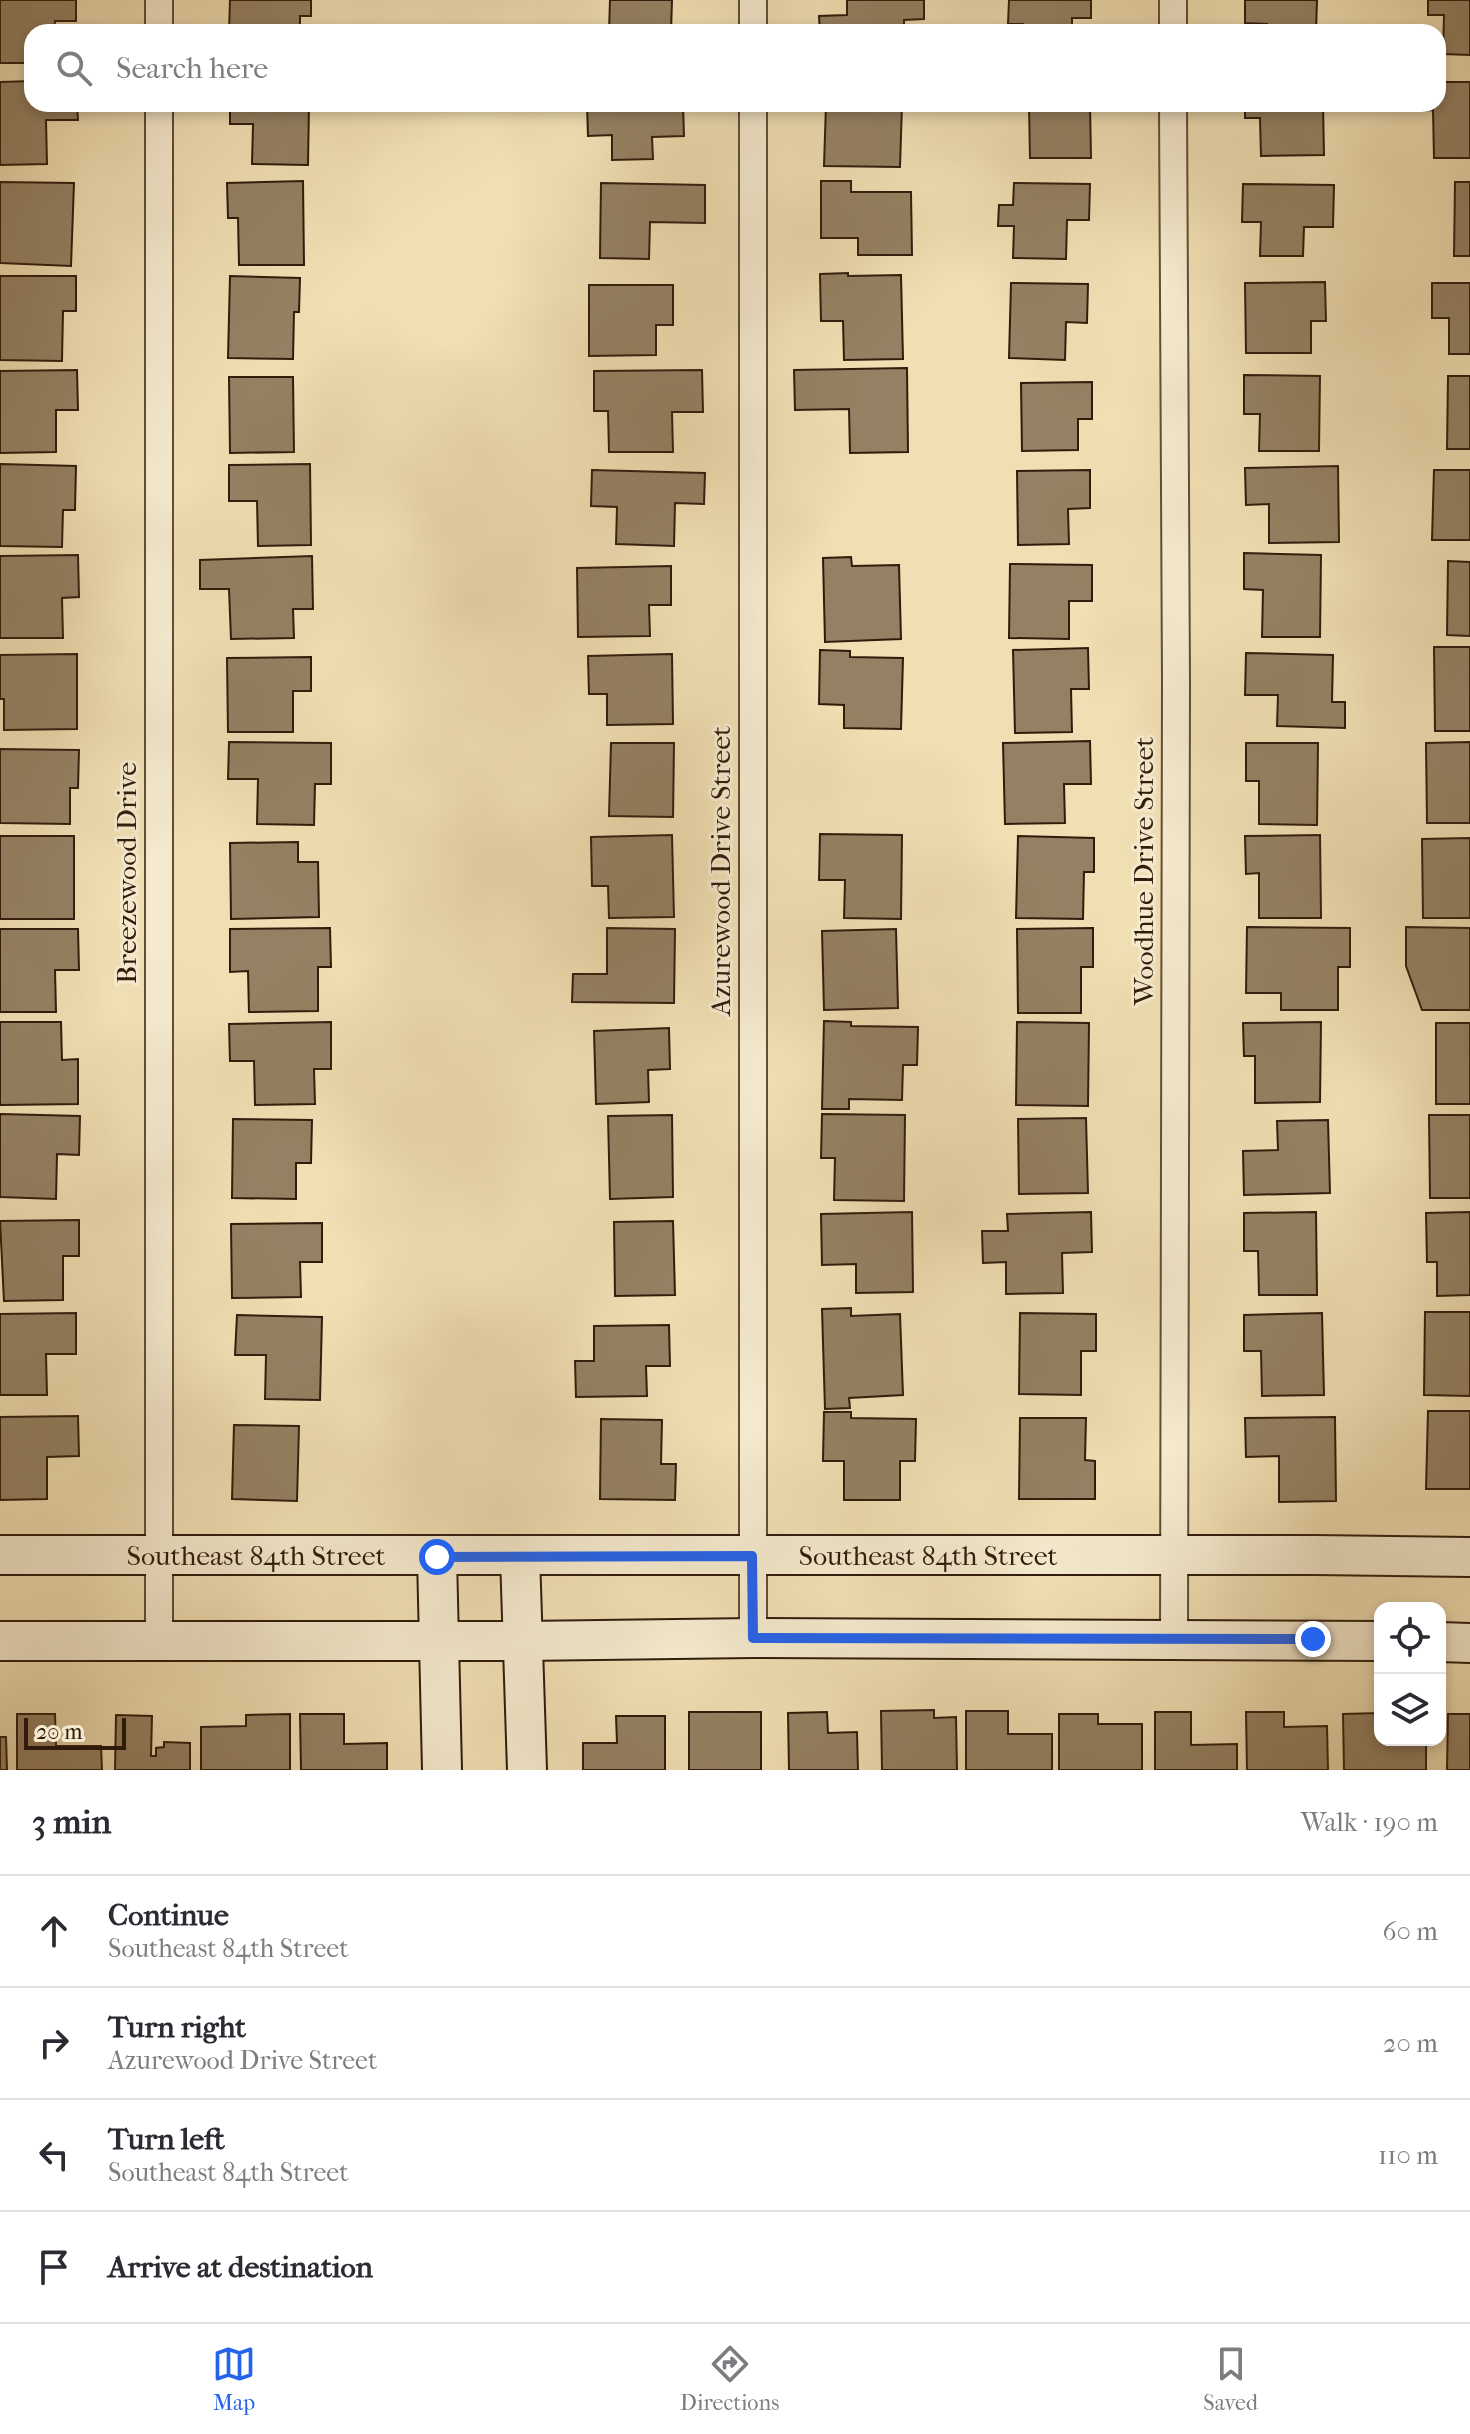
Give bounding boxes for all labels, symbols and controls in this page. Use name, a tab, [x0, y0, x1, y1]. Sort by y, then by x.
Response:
search box	[24, 24, 1446, 112]
icon: search	[52, 46, 96, 90]
text: Search here	[116, 51, 268, 86]
street label: Azurewood Drive Street	[704, 726, 737, 1017]
street label: Woodhue Drive Street	[1127, 737, 1160, 1006]
street label: Breezewood Drive	[110, 762, 143, 984]
street label: Southeast 84th Street	[126, 1539, 386, 1572]
route start	[419, 1539, 455, 1575]
street label: Southeast 84th Street	[798, 1539, 1058, 1572]
map controls	[1374, 1602, 1446, 1746]
button: locate	[1374, 1602, 1446, 1674]
route end	[1295, 1621, 1331, 1657]
button: layers	[1374, 1674, 1446, 1746]
scale bar	[24, 1714, 126, 1750]
text: 20 m	[36, 1719, 82, 1745]
text: 3 min	[32, 1802, 111, 1842]
text: Walk · 190 m	[1301, 1807, 1438, 1838]
text: Continue	[108, 1898, 229, 1933]
icon: ahead	[32, 1909, 76, 1953]
text: 60 m	[1382, 1916, 1438, 1947]
text: Southeast 84th Street	[108, 1933, 348, 1964]
text: Turn right	[108, 2010, 246, 2045]
icon: right	[32, 2021, 76, 2065]
text: 20 m	[1383, 2028, 1438, 2059]
text: Azurewood Drive Street	[108, 2045, 377, 2076]
text: Turn left	[108, 2122, 225, 2157]
icon: left	[32, 2133, 76, 2177]
text: 110 m	[1378, 2140, 1438, 2171]
text: Southeast 84th Street	[108, 2157, 348, 2188]
icon: arrive	[32, 2245, 76, 2289]
text: Arrive at destination	[108, 2250, 373, 2285]
tab: Map	[212, 2342, 256, 2416]
tab: Directions	[680, 2342, 779, 2416]
tab: Saved	[1203, 2342, 1258, 2416]

